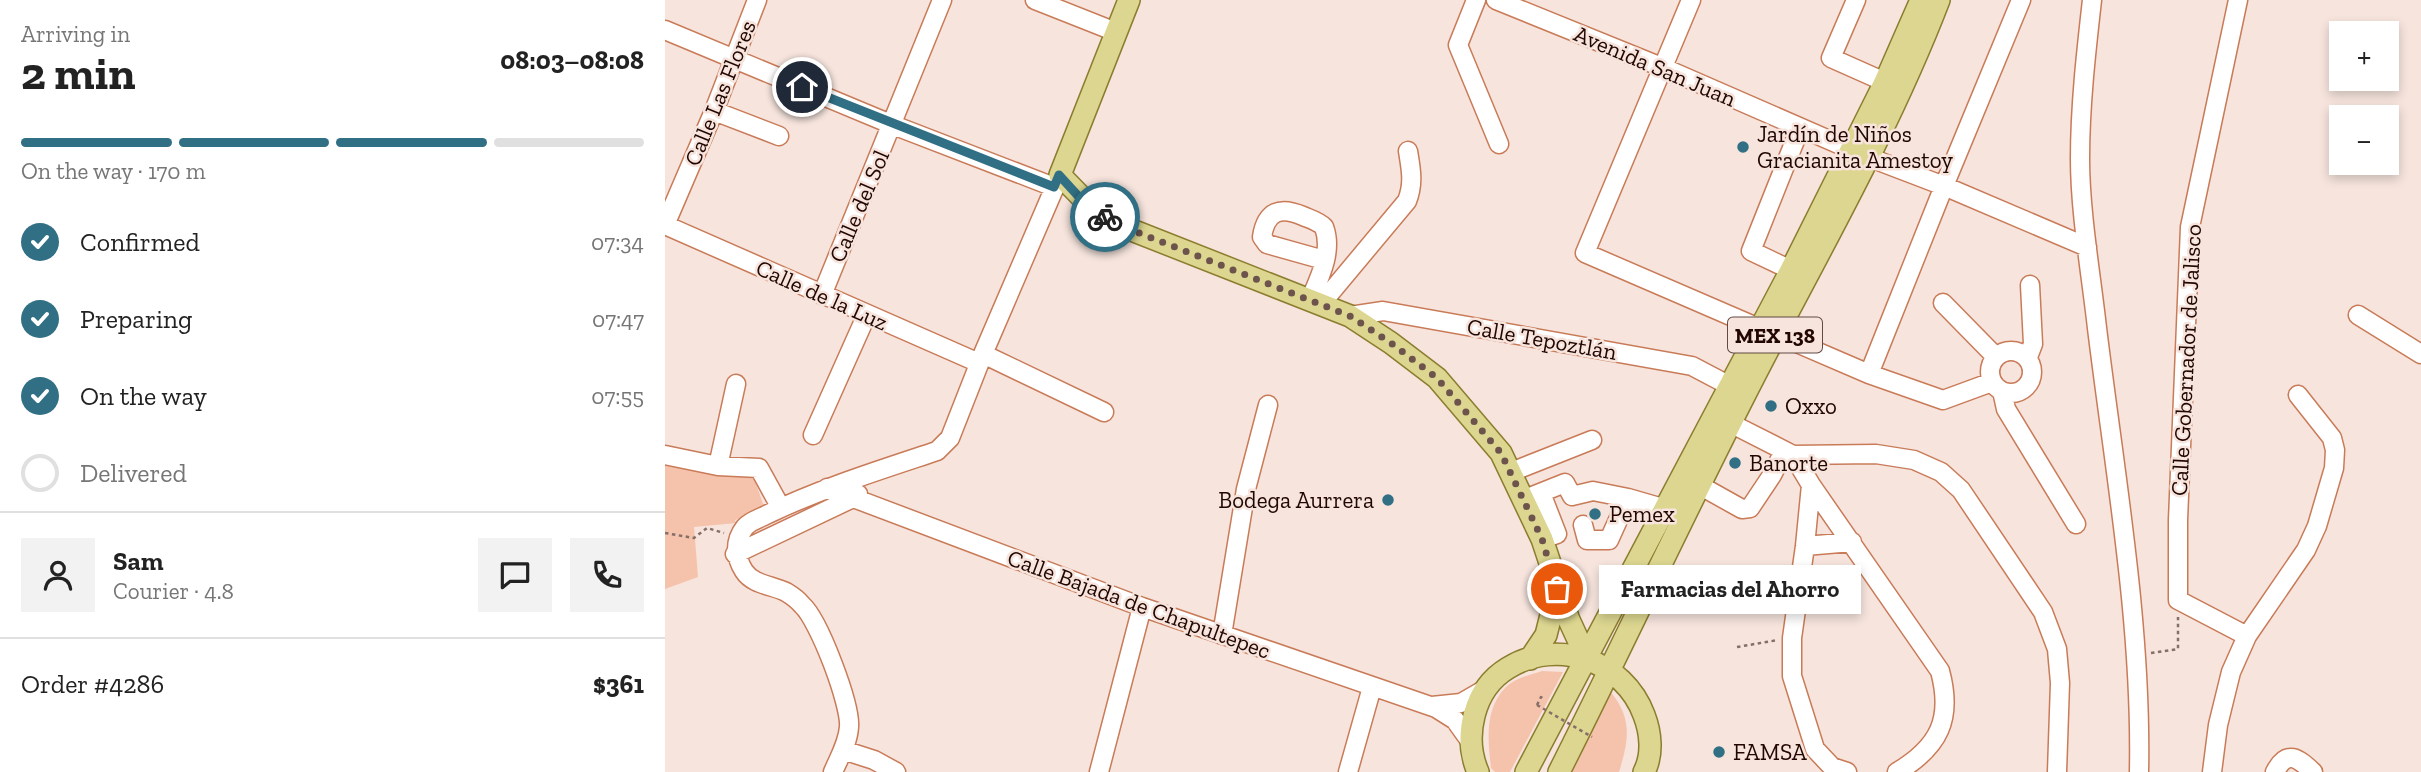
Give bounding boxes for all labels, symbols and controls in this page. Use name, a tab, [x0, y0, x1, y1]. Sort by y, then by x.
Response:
street label: Calle Las Flores	[678, 16, 762, 170]
street label: Avenida San Juan	[1570, 19, 1740, 113]
text: Arriving in	[21, 20, 130, 48]
map controls	[2329, 21, 2399, 175]
button: +	[2329, 21, 2399, 91]
text: 08:03–08:08	[500, 44, 644, 76]
text: 2 min	[21, 46, 136, 101]
pin	[772, 57, 832, 117]
icon: home	[783, 68, 821, 106]
button: −	[2329, 105, 2399, 175]
place label: Jardín de Niños Gracianita Amestoy	[1757, 120, 1953, 174]
marker: Jardín de Niños Gracianita Amestoy	[1735, 139, 1751, 155]
street label: Calle del Sol	[823, 146, 895, 266]
text: On the way · 170 m	[21, 157, 206, 185]
courier	[1070, 182, 1140, 252]
icon: bike	[1086, 198, 1124, 236]
icon: check	[21, 223, 59, 261]
street label: Calle Gobernador de Jalisco	[2165, 223, 2207, 497]
text: Confirmed	[80, 226, 200, 258]
text: 07:34	[591, 228, 644, 256]
street label: Calle de la Luz	[752, 253, 893, 337]
icon: check	[21, 300, 59, 338]
text: Preparing	[80, 303, 192, 335]
text: 07:47	[592, 305, 644, 333]
street label: Calle Tepoztlán	[1465, 312, 1619, 366]
road number: MEX 138	[1728, 318, 1822, 352]
icon: check	[21, 377, 59, 415]
text: On the way	[80, 380, 207, 412]
text: 07:55	[591, 382, 644, 410]
place label: Oxxo	[1785, 392, 1837, 420]
marker: Oxxo	[1763, 398, 1779, 414]
place label: Banorte	[1749, 449, 1828, 477]
marker: Banorte	[1727, 455, 1743, 471]
text: Delivered	[80, 457, 187, 489]
place label: Bodega Aurrera	[1218, 486, 1374, 514]
marker: Bodega Aurrera	[1380, 492, 1396, 508]
place label: Pemex	[1609, 500, 1675, 528]
marker: Pemex	[1587, 506, 1603, 522]
button: person	[21, 538, 95, 612]
button: chat	[478, 538, 552, 612]
button: phone	[570, 538, 644, 612]
street label: Calle Bajada de Chapultepec	[1004, 543, 1274, 665]
text: Sam	[113, 545, 163, 577]
pin	[1527, 559, 1587, 619]
callout: Farmacias del Ahorro	[1599, 564, 1861, 614]
icon: bag	[1538, 570, 1576, 608]
text: Farmacias del Ahorro	[1621, 575, 1839, 603]
text: Courier · 4.8	[113, 577, 234, 605]
text: Order #4286	[21, 668, 164, 700]
text: $361	[593, 668, 644, 700]
place label: FAMSA	[1733, 738, 1808, 766]
marker: FAMSA	[1711, 744, 1727, 760]

